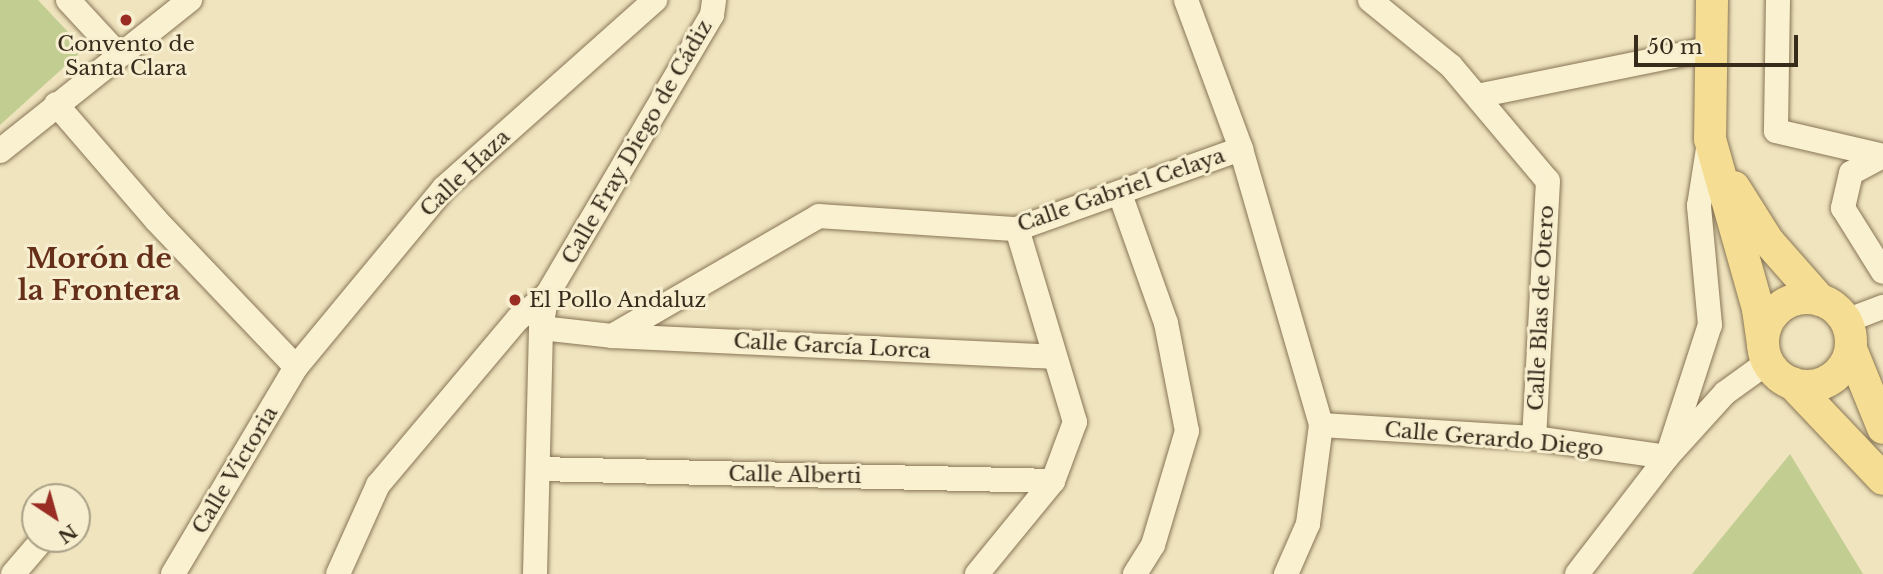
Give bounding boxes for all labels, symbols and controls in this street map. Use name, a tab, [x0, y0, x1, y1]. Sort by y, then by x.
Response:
marker: Convento de Santa Clara	[118, 12, 134, 28]
street label: Calle Fray Diego de Cádiz	[556, 15, 718, 269]
scale bar	[1638, 21, 1802, 65]
place label: Convento de Santa Clara	[57, 31, 195, 81]
text: 50 m	[1647, 34, 1702, 60]
street label: Calle Haza	[415, 124, 515, 222]
street label: Calle Gabriel Celaya	[1014, 143, 1228, 237]
street label: Calle Blas de Otero	[1523, 205, 1559, 411]
district label: Morón de la Frontera	[18, 242, 180, 308]
place label: El Pollo Andaluz	[529, 287, 707, 313]
marker: El Pollo Andaluz	[507, 292, 523, 308]
street label: Calle García Lorca	[733, 328, 931, 364]
street label: Calle Victoria	[187, 401, 283, 539]
street label: Calle Gerardo Diego	[1383, 417, 1605, 461]
street label: Calle Alberti	[728, 461, 862, 489]
north arrow	[21, 483, 91, 553]
text: N	[53, 519, 81, 548]

